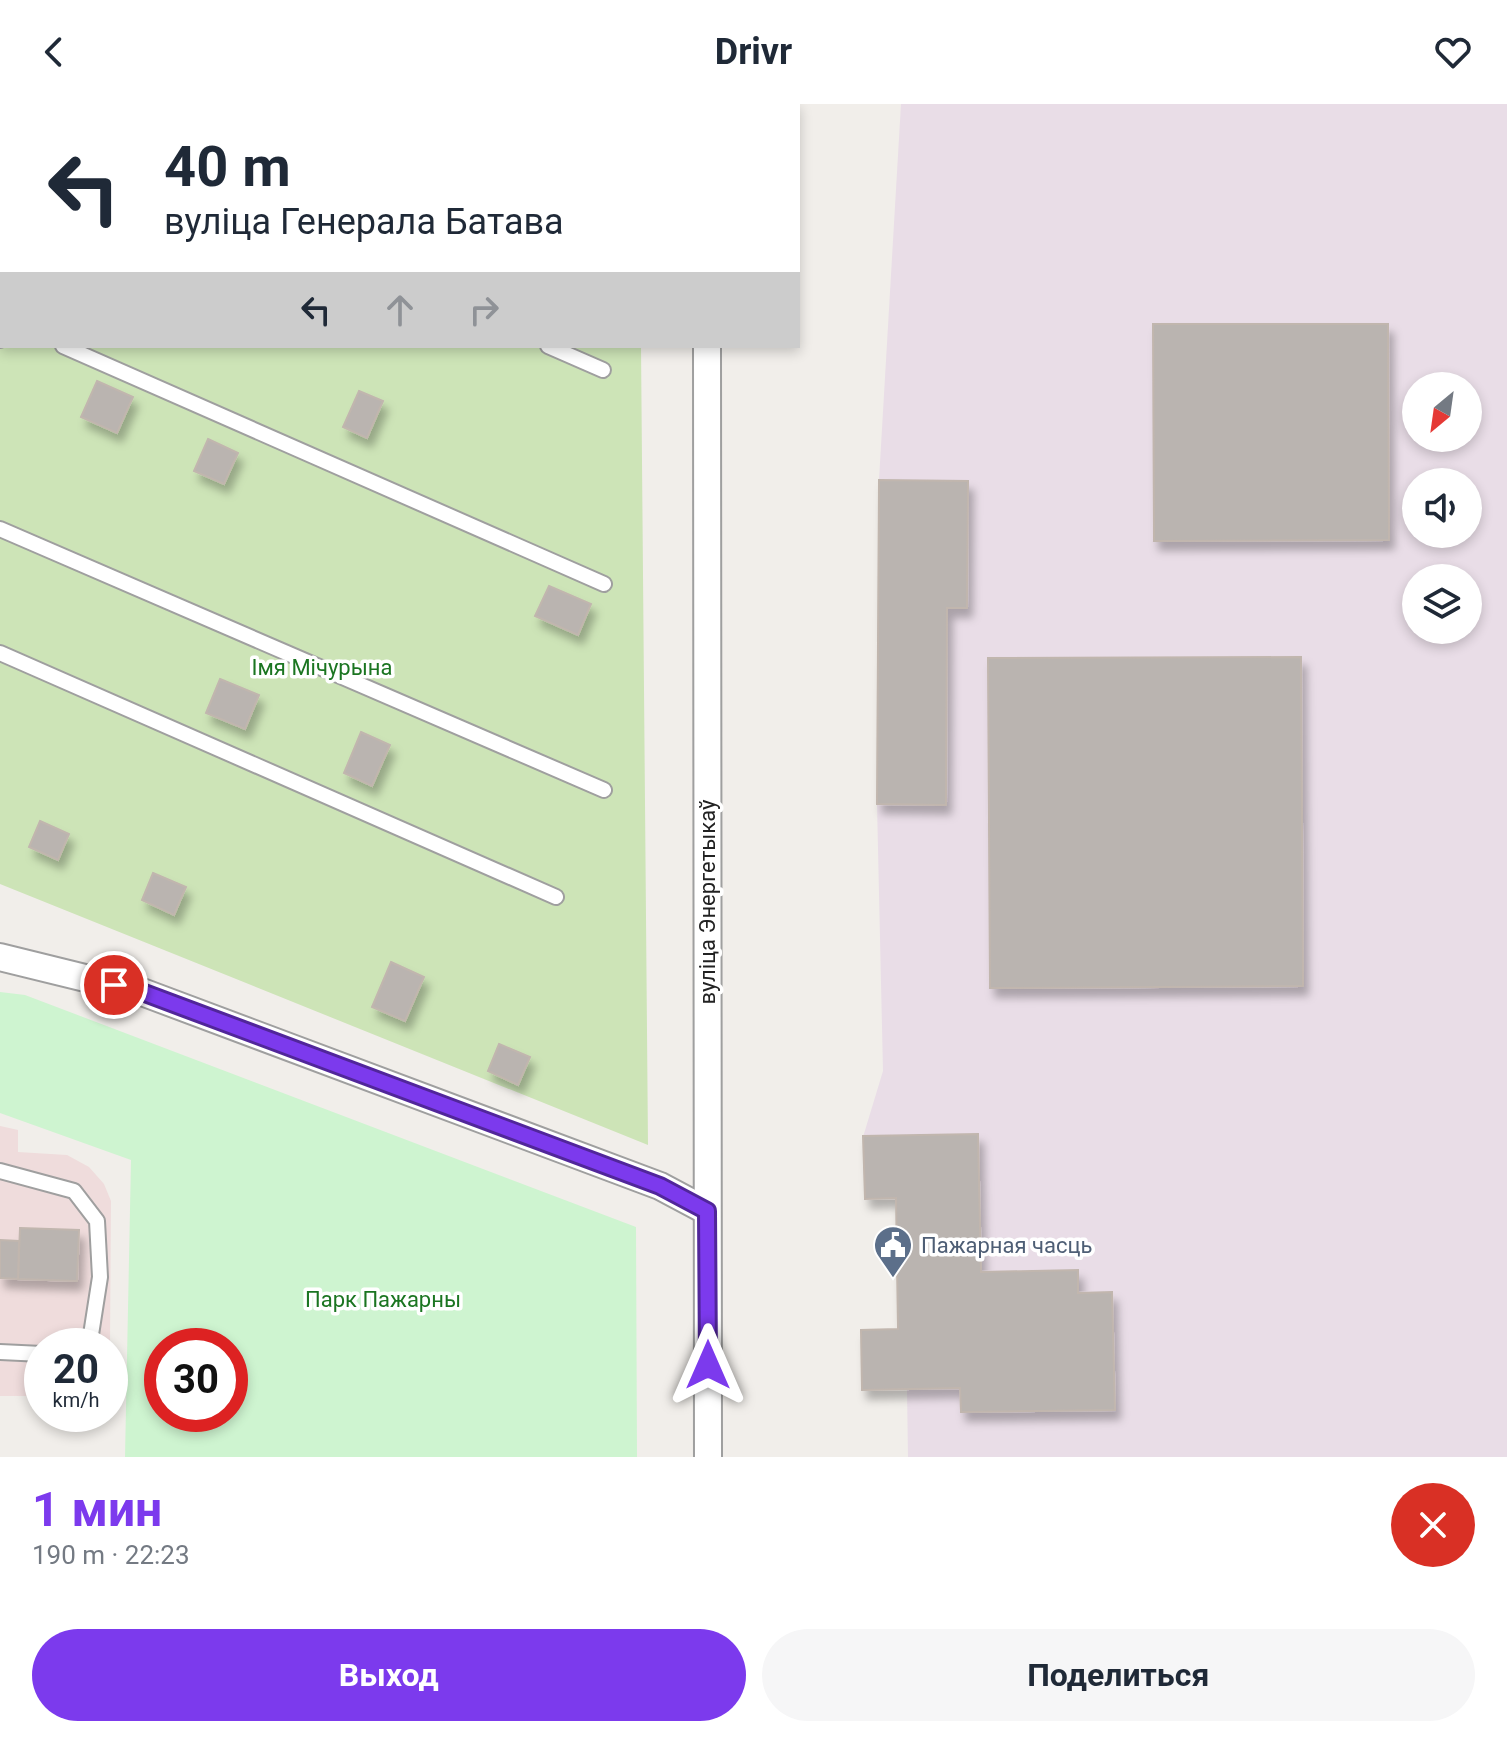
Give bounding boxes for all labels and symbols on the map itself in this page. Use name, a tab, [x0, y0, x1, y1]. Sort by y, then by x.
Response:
north arrow	[1402, 372, 1482, 452]
park label: Імя Мічурына	[252, 655, 392, 680]
street label: вуліца Энергетыкаў	[695, 799, 720, 1004]
pin	[80, 951, 148, 1019]
public building icon: Пажарная часць	[872, 1224, 914, 1279]
place label: Пажарная часць	[921, 1233, 1092, 1258]
park label: Парк Пажарны	[305, 1287, 461, 1312]
position arrow	[666, 1323, 750, 1407]
speed limit sign: 30	[144, 1328, 248, 1432]

